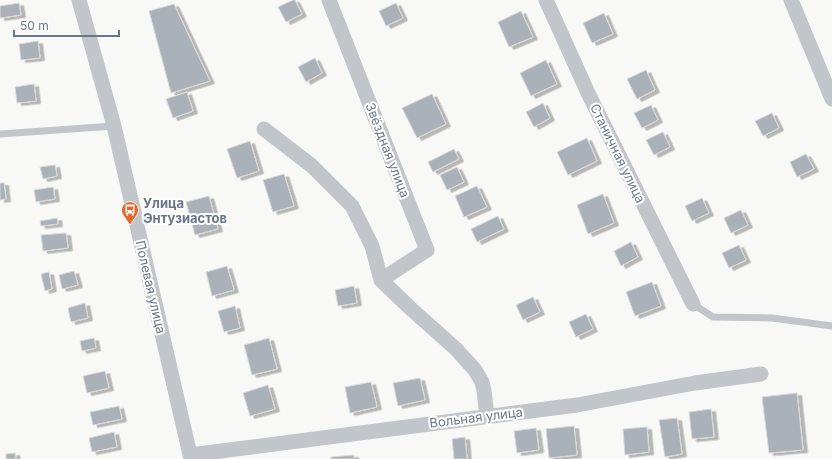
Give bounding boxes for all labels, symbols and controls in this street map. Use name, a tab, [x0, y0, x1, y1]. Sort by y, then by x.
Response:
scale bar	[14, 12, 119, 38]
text: 50 m	[20, 18, 49, 33]
street label: Звёздная улица	[363, 100, 413, 200]
street label: Станичная улица	[587, 101, 649, 205]
place label: Улица Энтузиастов	[143, 195, 227, 226]
bus stop icon: Улица Энтузиастов	[120, 200, 140, 225]
street label: Полевая улица	[133, 239, 169, 335]
street label: Вольная улица	[428, 403, 524, 431]

